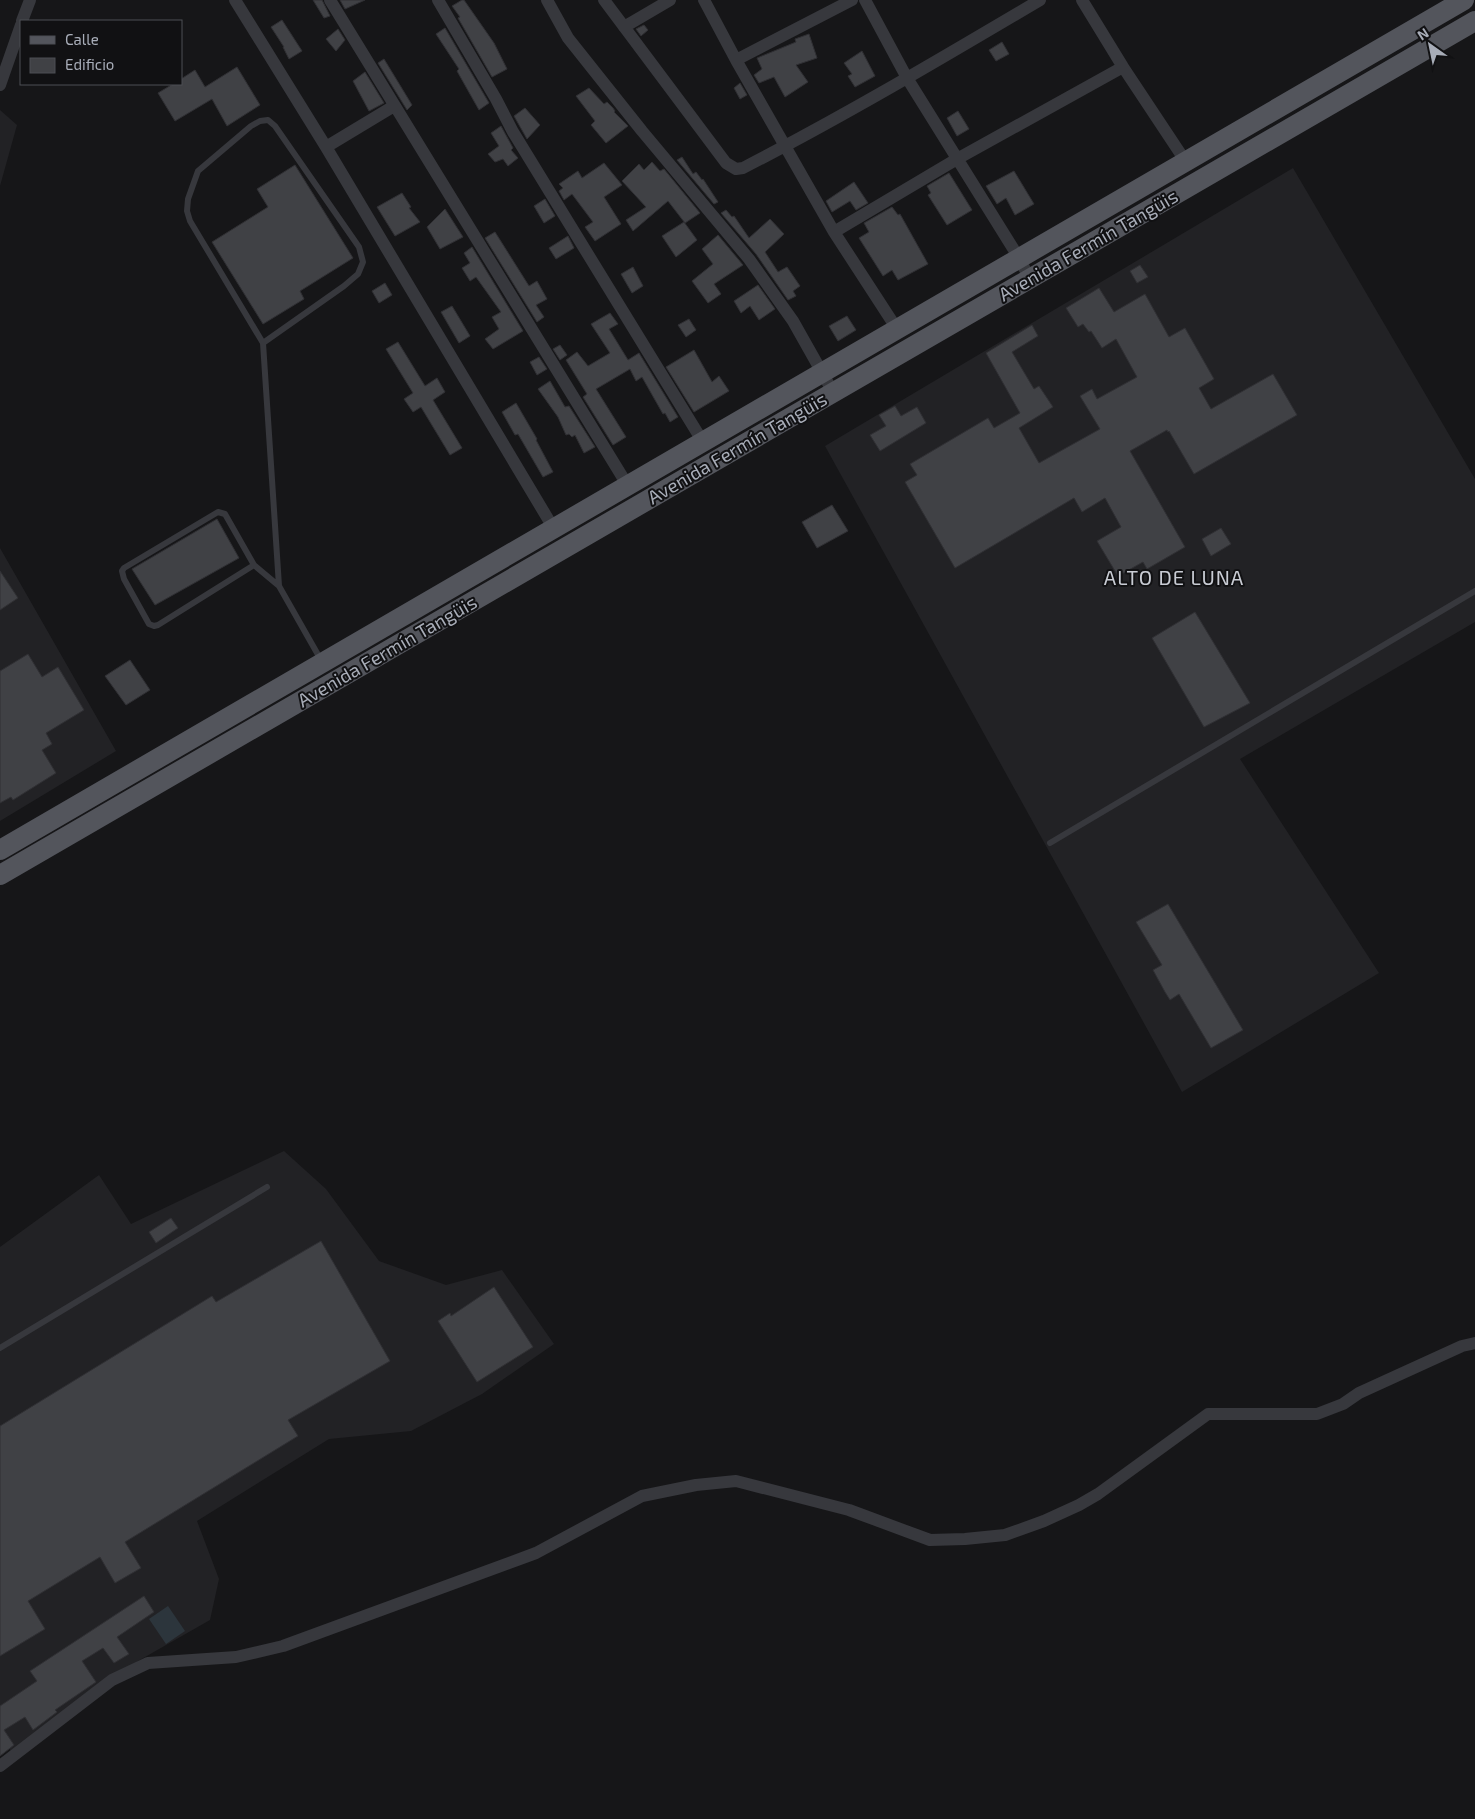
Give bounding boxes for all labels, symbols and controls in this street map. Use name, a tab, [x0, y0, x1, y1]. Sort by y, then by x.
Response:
legend	[20, 20, 182, 85]
north arrow	[1405, 20, 1455, 70]
text: N	[1414, 24, 1432, 44]
text: Calle	[65, 30, 99, 48]
text: Edificio	[65, 55, 114, 73]
street label: Avenida Fermín Tangüis	[994, 184, 1182, 305]
street label: Avenida Fermín Tangüis	[643, 387, 831, 508]
district label: ALTO DE LUNA	[1104, 565, 1244, 589]
street label: Avenida Fermín Tangüis	[293, 590, 481, 711]

